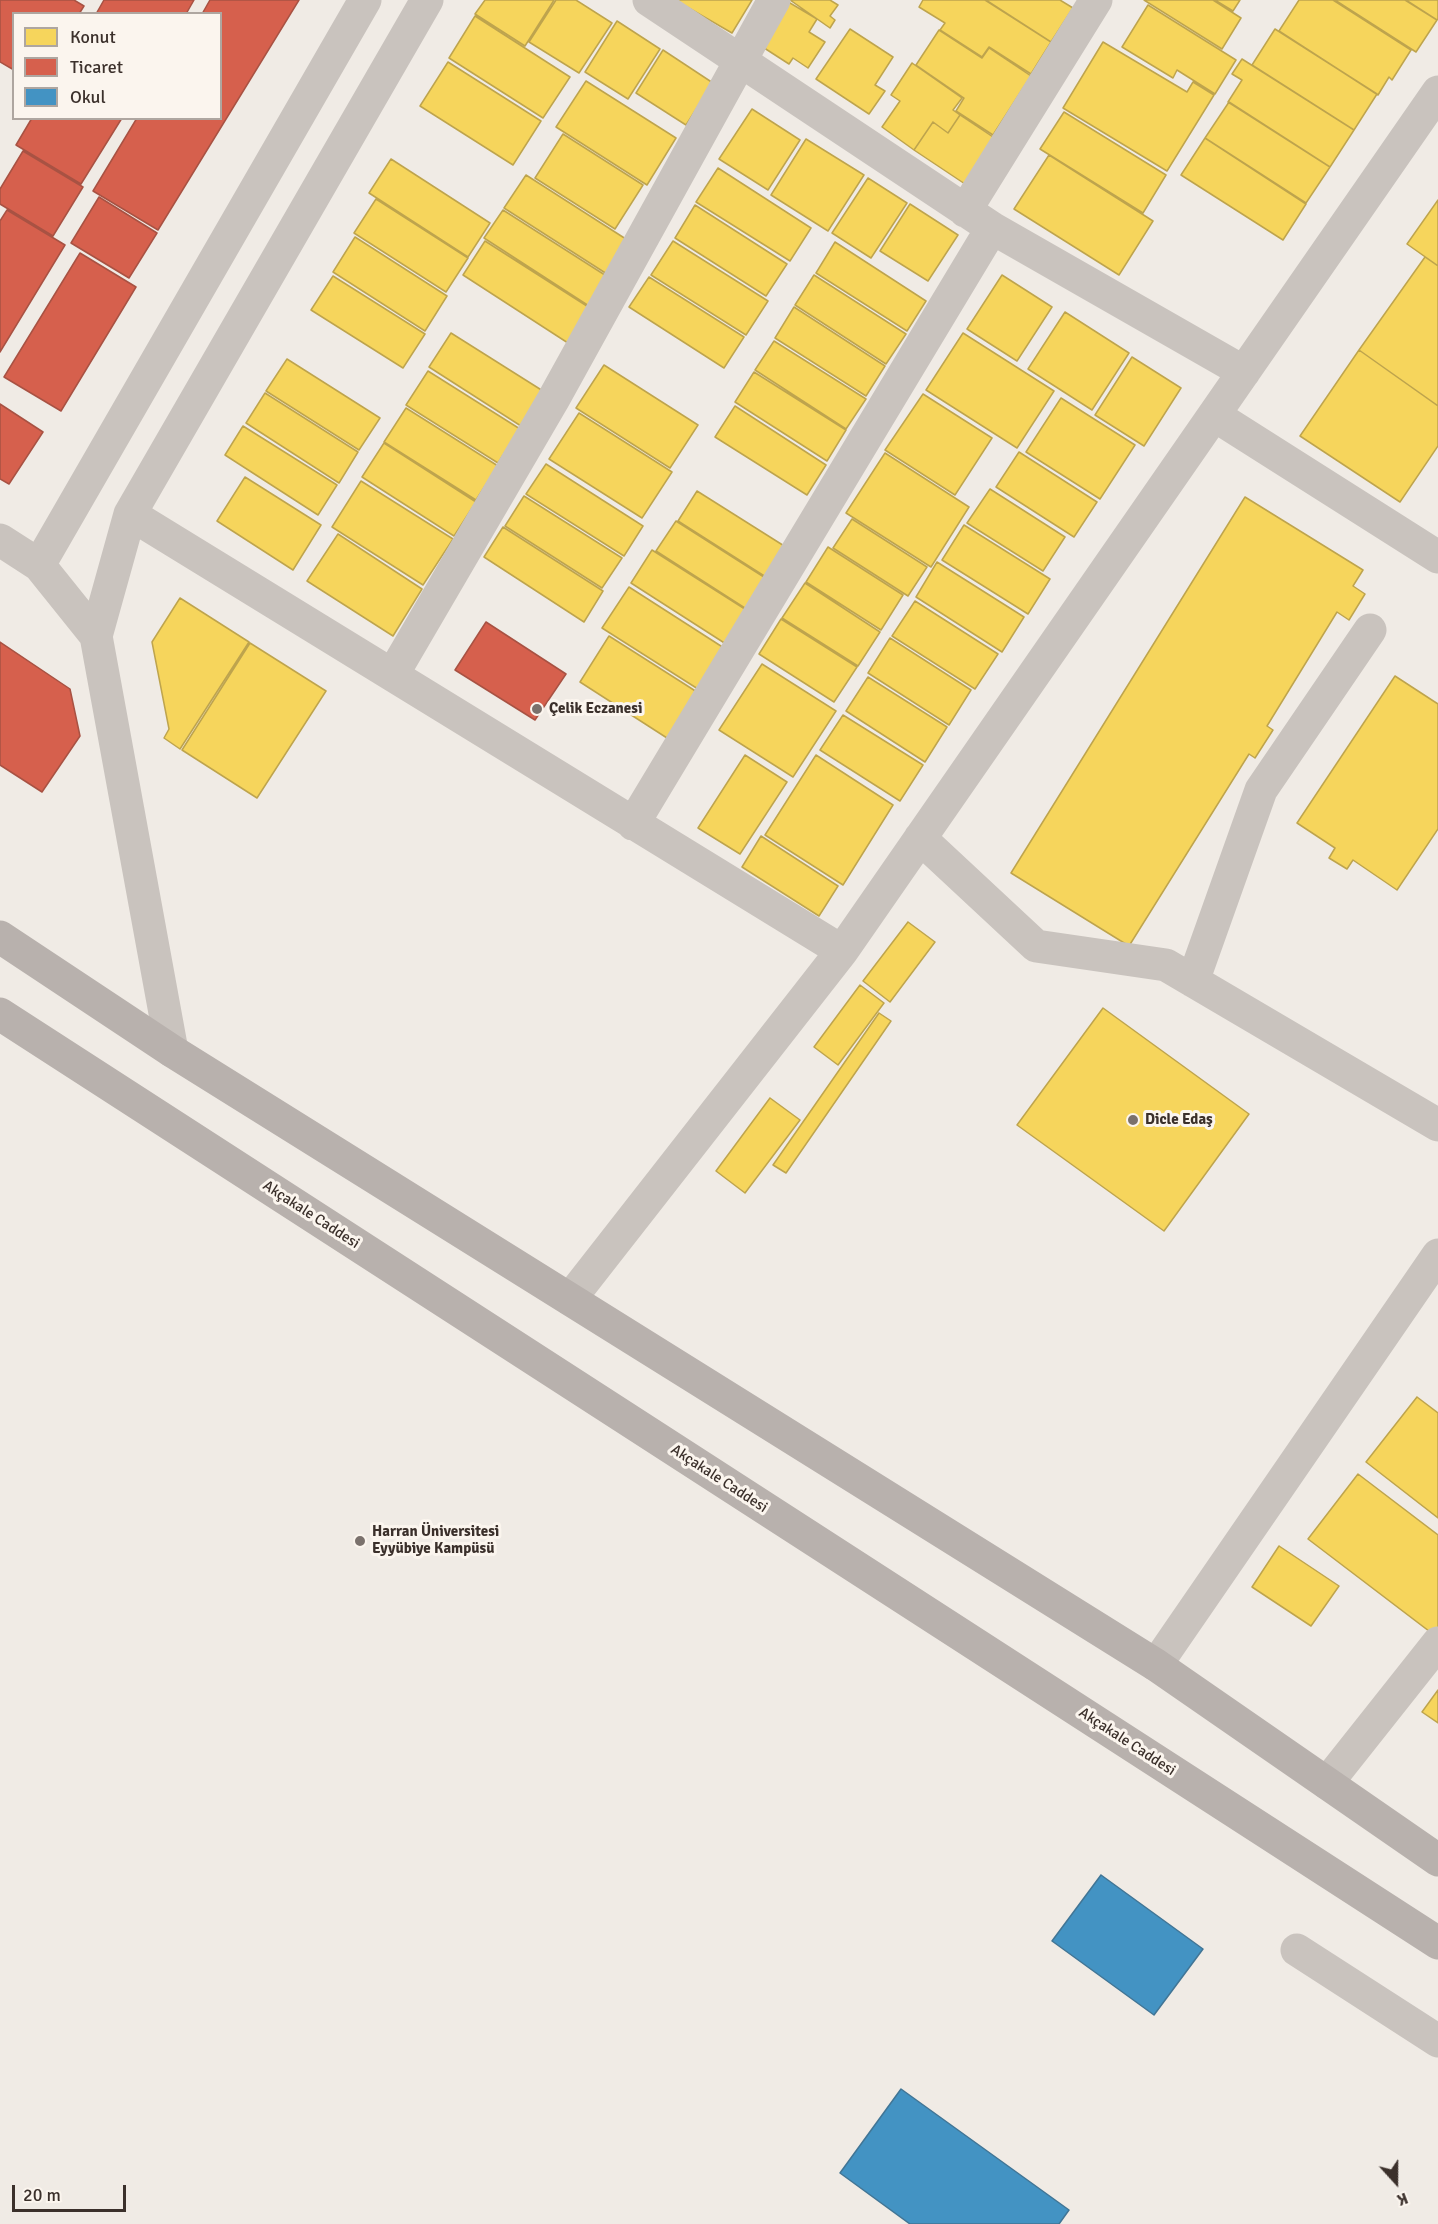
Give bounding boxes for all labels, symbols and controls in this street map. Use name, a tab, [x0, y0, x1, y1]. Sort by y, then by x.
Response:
legend	[12, 12, 222, 120]
text: Konut	[70, 26, 116, 48]
text: Ticaret	[70, 56, 123, 78]
text: Okul	[70, 86, 106, 108]
place label: Çelik Eczanesi	[549, 700, 642, 718]
marker: Çelik Eczanesi	[530, 702, 544, 716]
place label: Dicle Edaş	[1145, 1111, 1213, 1129]
marker: Dicle Edaş	[1126, 1113, 1140, 1127]
street label: Akçakale Caddesi	[259, 1177, 363, 1253]
street label: Akçakale Caddesi	[667, 1441, 771, 1517]
place label: Harran Üniversitesi Eyyübiye Kampüsü	[372, 1523, 499, 1558]
marker: Harran Üniversitesi Eyyübiye Kampüsü	[353, 1534, 367, 1548]
street label: Akçakale Caddesi	[1075, 1704, 1179, 1780]
north arrow	[1366, 2152, 1426, 2212]
scale bar	[15, 2173, 129, 2211]
text: 20 m	[23, 2184, 61, 2206]
text: K	[1394, 2188, 1411, 2210]

